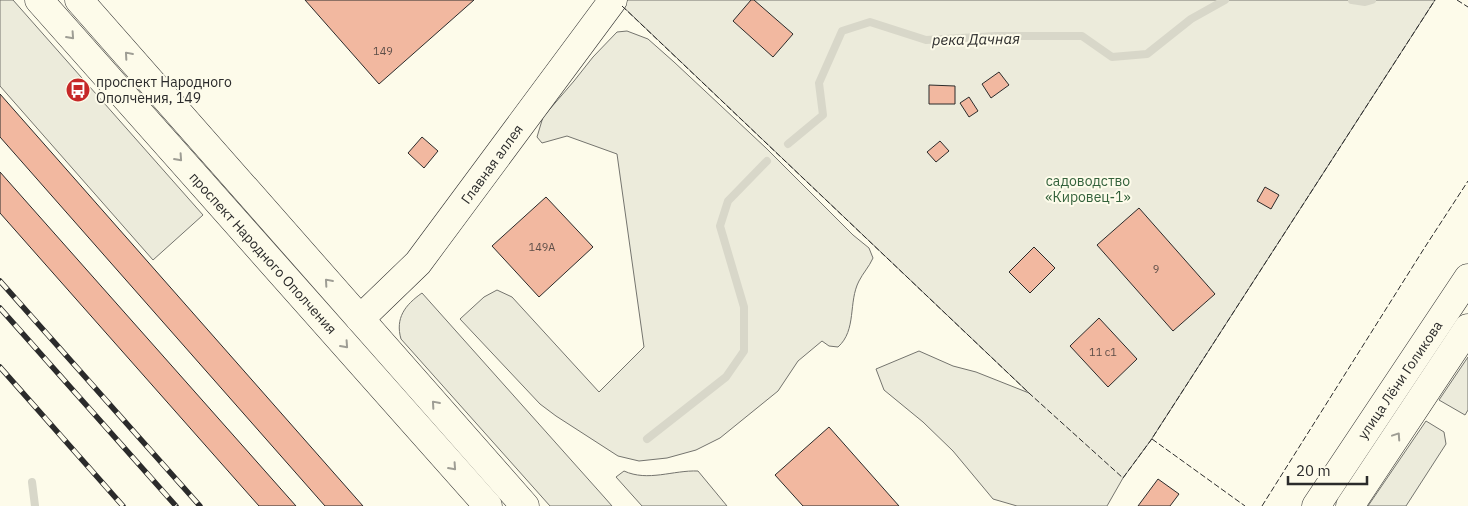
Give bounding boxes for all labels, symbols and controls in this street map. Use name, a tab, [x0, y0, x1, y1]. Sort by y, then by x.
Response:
water label: река Дачная	[931, 29, 1020, 49]
one-way arrow	[66, 31, 75, 40]
house number: 149	[373, 44, 393, 58]
one-way arrow	[124, 52, 133, 61]
place label: проспект Народного Ополчения, 149	[96, 73, 232, 107]
bus stop icon: проспект Народного Ополчения, 149	[65, 77, 91, 103]
street label: Главная аллея	[457, 121, 527, 207]
one-way arrow	[173, 152, 182, 161]
street label: проспект Народного Ополчения	[185, 168, 341, 338]
park label: садоводство «Кировец-1»	[1045, 172, 1131, 206]
house number: 149А	[529, 240, 555, 254]
house number: 9	[1153, 262, 1159, 276]
one-way arrow	[325, 279, 333, 288]
street label: улица Лёни Голикова	[1354, 317, 1447, 443]
one-way arrow	[339, 340, 348, 349]
house number: 11 с1	[1089, 345, 1117, 359]
one-way arrow	[432, 400, 441, 409]
one-way arrow	[1391, 433, 1400, 442]
scale bar	[1288, 454, 1367, 486]
one-way arrow	[447, 461, 456, 470]
text: 20 m	[1296, 461, 1331, 480]

